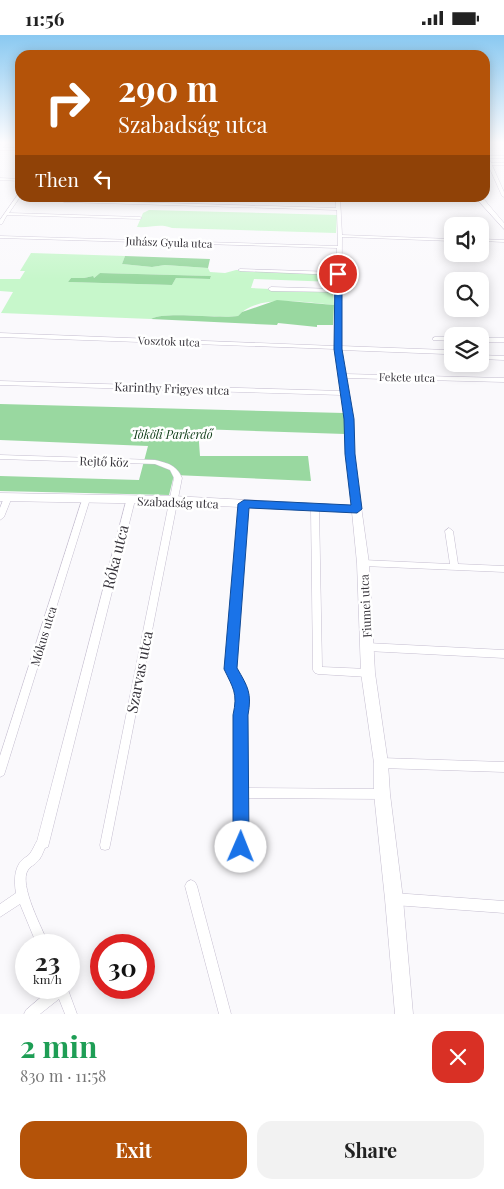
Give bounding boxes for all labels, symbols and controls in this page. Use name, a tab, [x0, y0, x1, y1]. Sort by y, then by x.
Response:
text: 11:56	[25, 5, 64, 31]
text: 290 m	[118, 64, 218, 111]
icon: right	[35, 70, 100, 135]
text: Szabadság utca	[118, 109, 268, 139]
icon: left	[89, 165, 117, 193]
text: Then	[35, 166, 79, 192]
map controls	[444, 217, 489, 372]
button: sound	[444, 217, 489, 262]
street label: Juhász Gyula utca	[124, 233, 213, 251]
pin	[317, 253, 359, 295]
icon: arrive	[324, 260, 352, 288]
button: search	[444, 272, 489, 317]
button: layers	[444, 327, 489, 372]
street label: Vosztok utca	[137, 332, 201, 350]
street label: Fekete utca	[379, 369, 436, 385]
street label: Karinthy Frigyes utca	[114, 378, 230, 398]
park label: Tököli Parkerdő	[131, 426, 214, 442]
street label: Rejtő köz	[79, 452, 129, 470]
street label: Szabadság utca	[137, 493, 219, 511]
street label: Róka utca	[97, 522, 133, 591]
street label: Fiumei utca	[355, 574, 375, 638]
street label: Mókus utca	[26, 604, 60, 668]
street label: Szarvas utca	[121, 629, 157, 715]
position arrow	[214, 820, 266, 872]
speed limit sign: 30	[90, 934, 155, 999]
text: 23	[35, 944, 60, 977]
text: km/h	[33, 971, 62, 987]
text: 2 min	[20, 1026, 97, 1066]
button: close	[432, 1031, 484, 1083]
text: 830 m · 11:58	[20, 1065, 106, 1086]
button: Exit	[20, 1121, 247, 1179]
button: Share	[257, 1121, 484, 1179]

